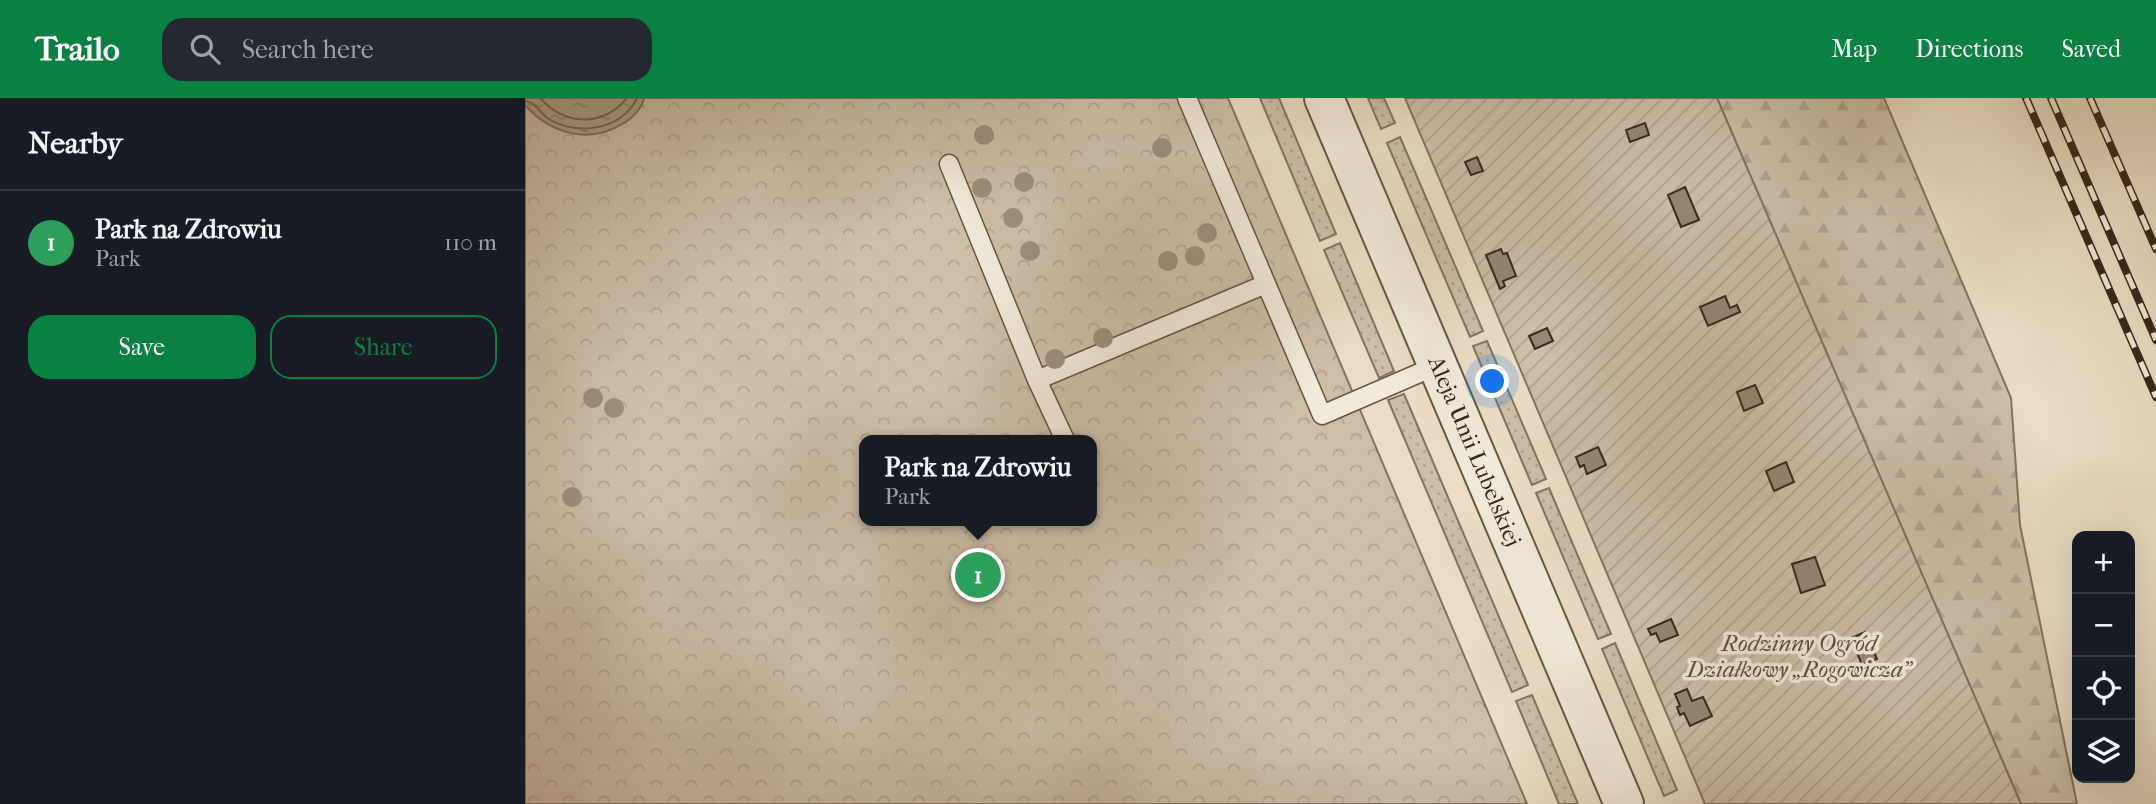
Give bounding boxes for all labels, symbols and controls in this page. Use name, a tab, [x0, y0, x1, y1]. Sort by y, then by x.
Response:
search box	[162, 18, 652, 81]
text: Trailo	[35, 30, 120, 69]
icon: search	[186, 30, 224, 68]
text: Search here	[242, 34, 374, 65]
text: Map	[1831, 35, 1877, 63]
text: Directions	[1915, 35, 2023, 63]
text: Saved	[2061, 35, 2121, 63]
text: Nearby	[28, 126, 123, 161]
text: Park na Zdrowiu	[95, 214, 282, 245]
text: 1	[47, 229, 55, 256]
text: 110 m	[444, 229, 497, 256]
text: Park	[95, 245, 141, 272]
button: Save	[28, 315, 256, 379]
button: Share	[270, 315, 497, 379]
street label: Aleja Unii Lubelskiej	[1422, 351, 1527, 551]
your location	[1475, 364, 1509, 398]
popup	[859, 435, 1097, 526]
text: Park na Zdrowiu	[885, 452, 1071, 483]
text: Park	[885, 483, 930, 510]
map controls	[2072, 531, 2135, 783]
button: +	[2072, 531, 2135, 594]
pin: 1	[955, 549, 1001, 601]
button: −	[2072, 594, 2135, 657]
park label: Rodzinny Ogród Działkowy „Rogowicza”	[1685, 630, 1913, 683]
button: locate	[2072, 657, 2135, 720]
button: layers	[2072, 720, 2135, 783]

